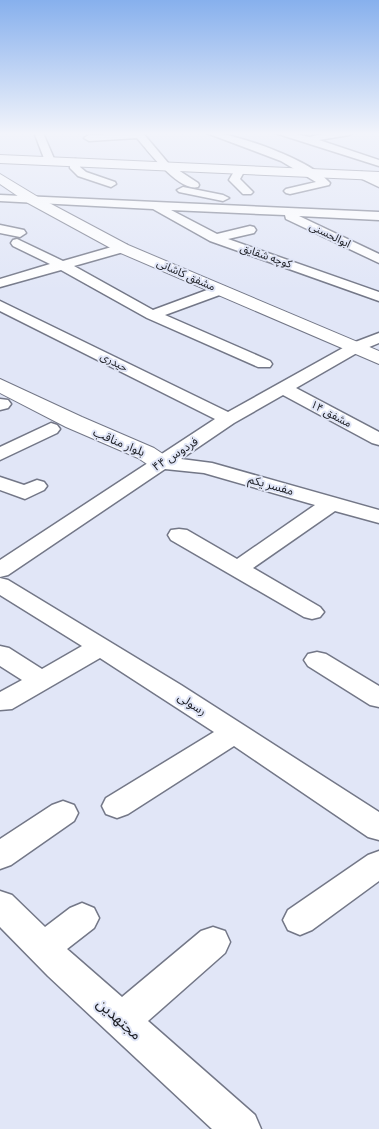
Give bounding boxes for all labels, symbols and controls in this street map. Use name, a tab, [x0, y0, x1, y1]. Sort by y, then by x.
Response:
street label: ابوالحسنی	[307, 219, 353, 251]
street label: کوچه شقایق	[238, 241, 294, 272]
street label: مشفق کاشانی	[155, 256, 217, 294]
street label: حیدری	[98, 350, 130, 375]
street label: مشفق ۱۴	[308, 398, 354, 430]
street label: بلوار مناقب	[91, 425, 147, 459]
street label: فردوس ۴۴	[149, 434, 201, 474]
street label: مفسر یکم	[246, 472, 295, 500]
street label: رسولی	[175, 690, 209, 718]
street label: مجتهدین	[93, 994, 145, 1044]

